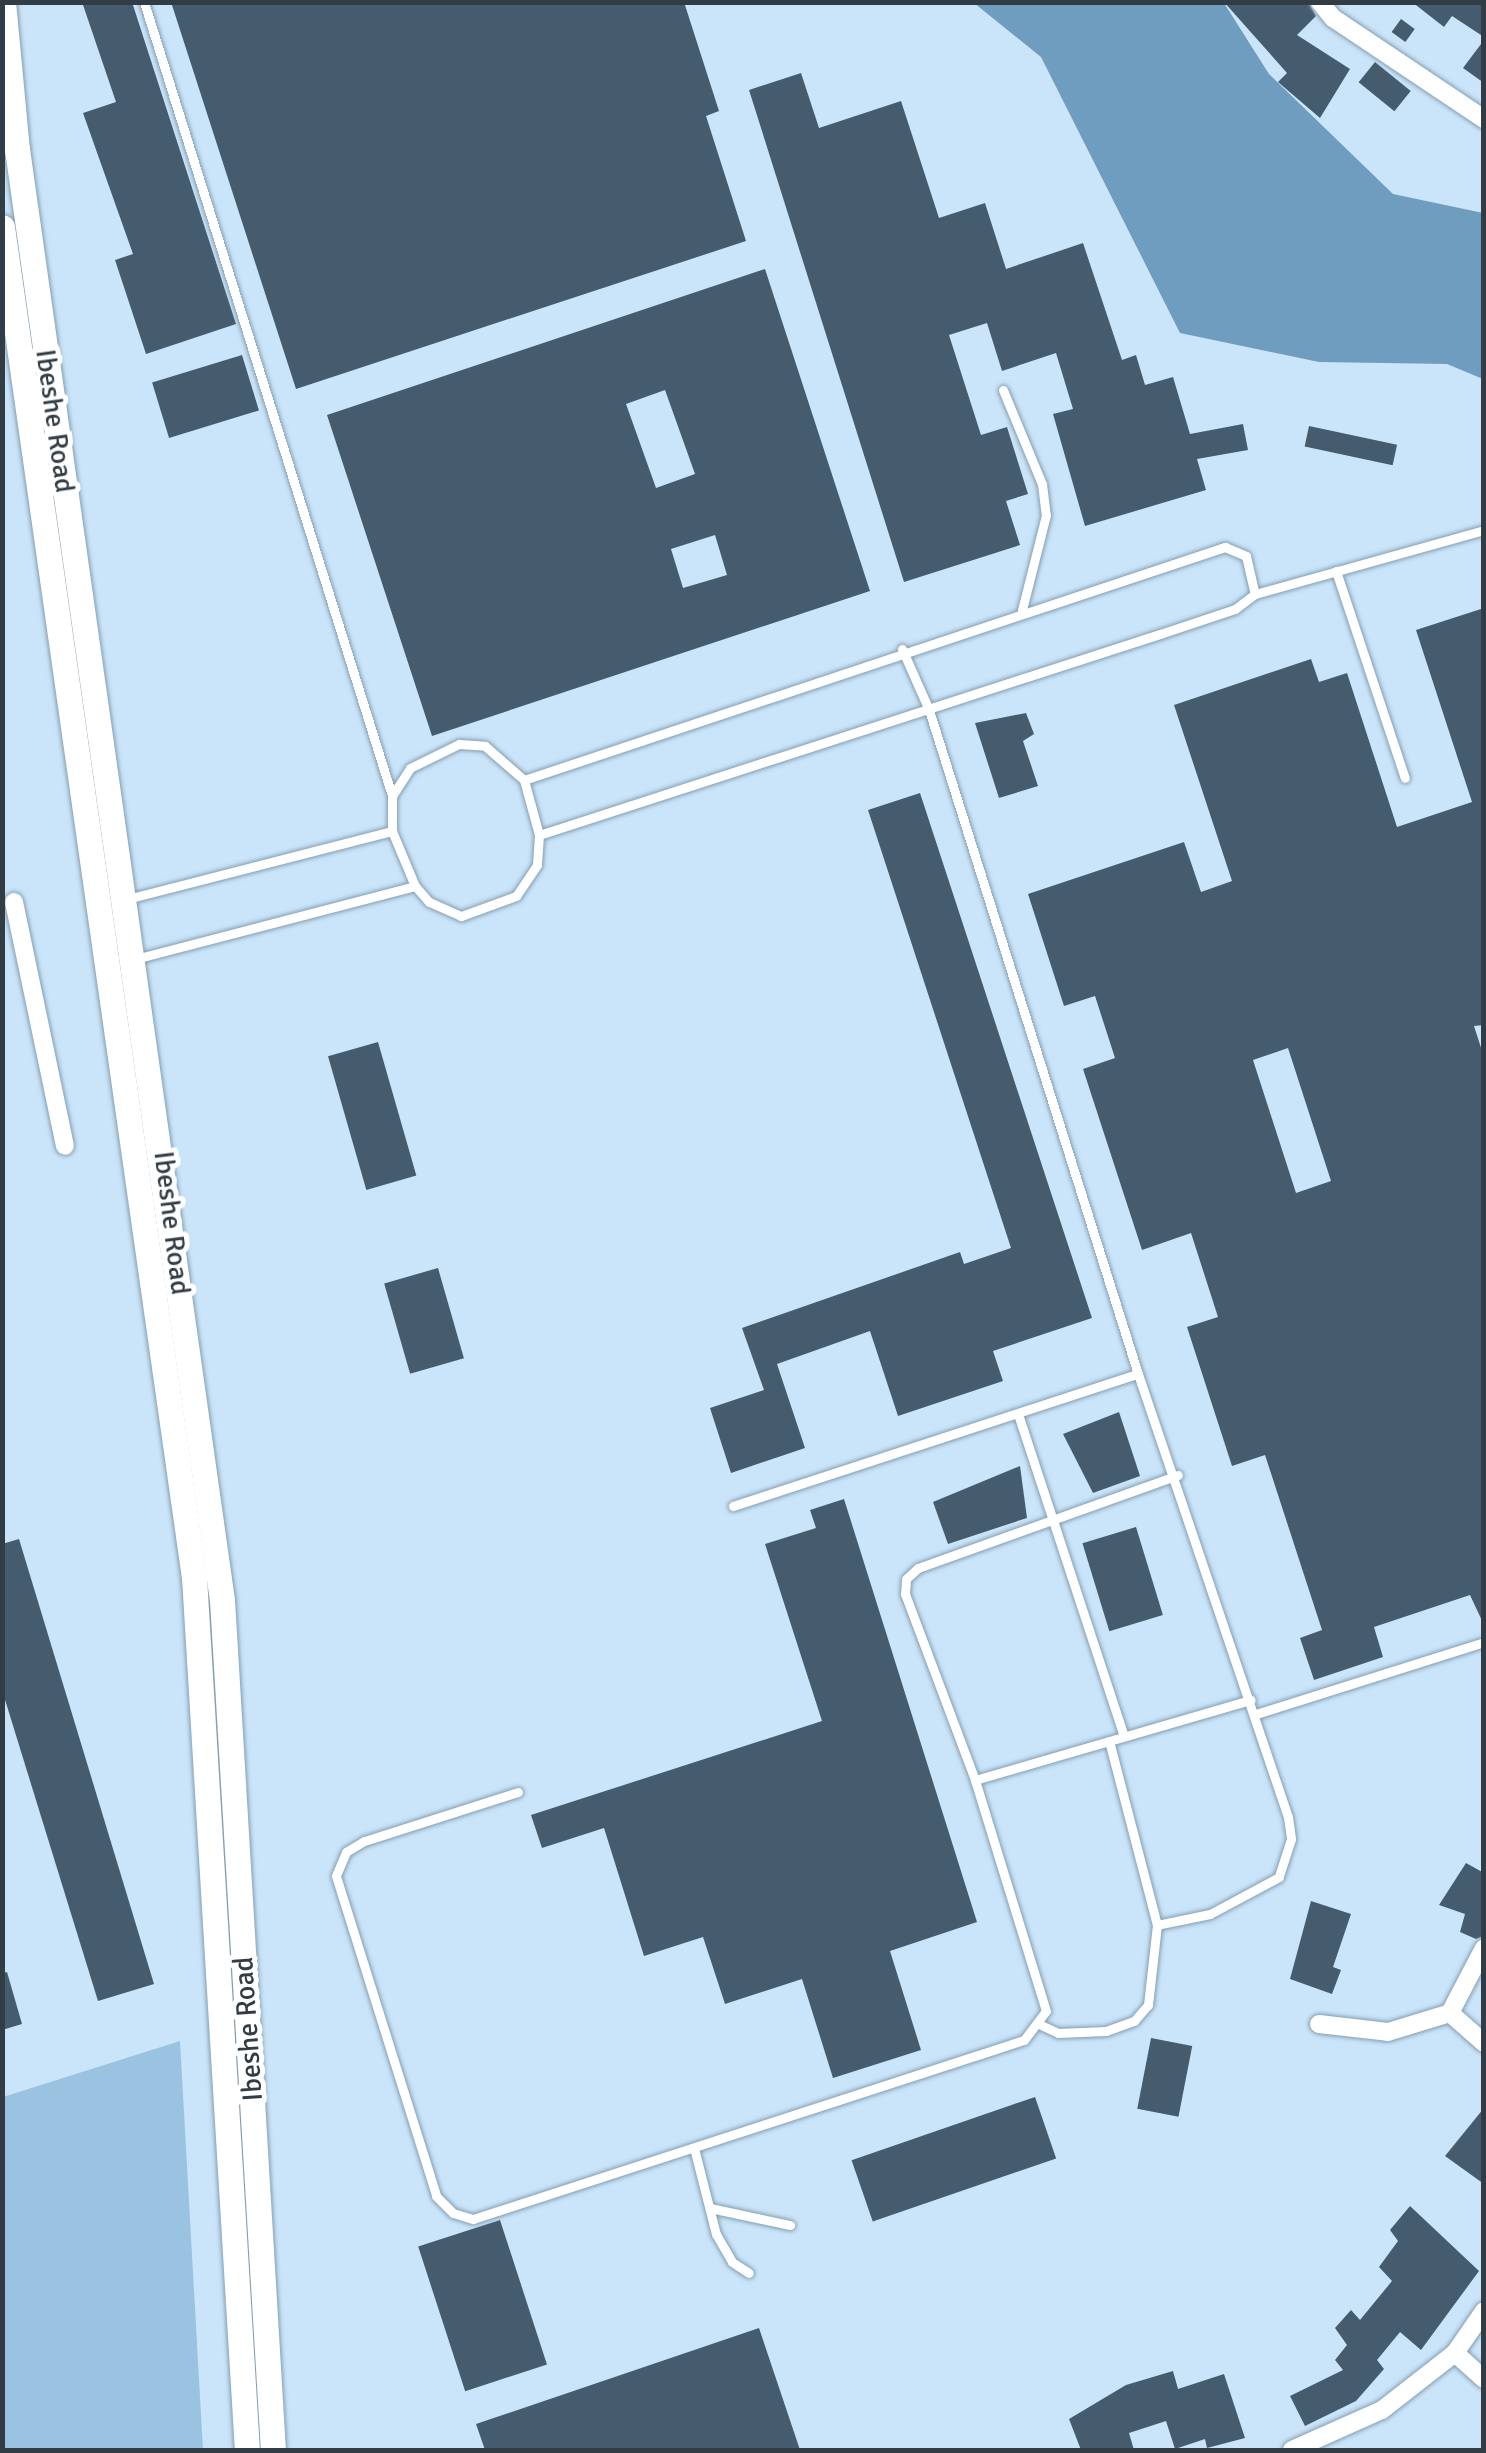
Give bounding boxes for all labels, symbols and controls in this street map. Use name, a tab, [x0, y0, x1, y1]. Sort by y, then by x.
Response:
street label: Ibeshe Road	[28, 347, 82, 495]
street label: Ibeshe Road	[147, 1149, 197, 1297]
street label: Ibeshe Road	[226, 1956, 270, 2102]

